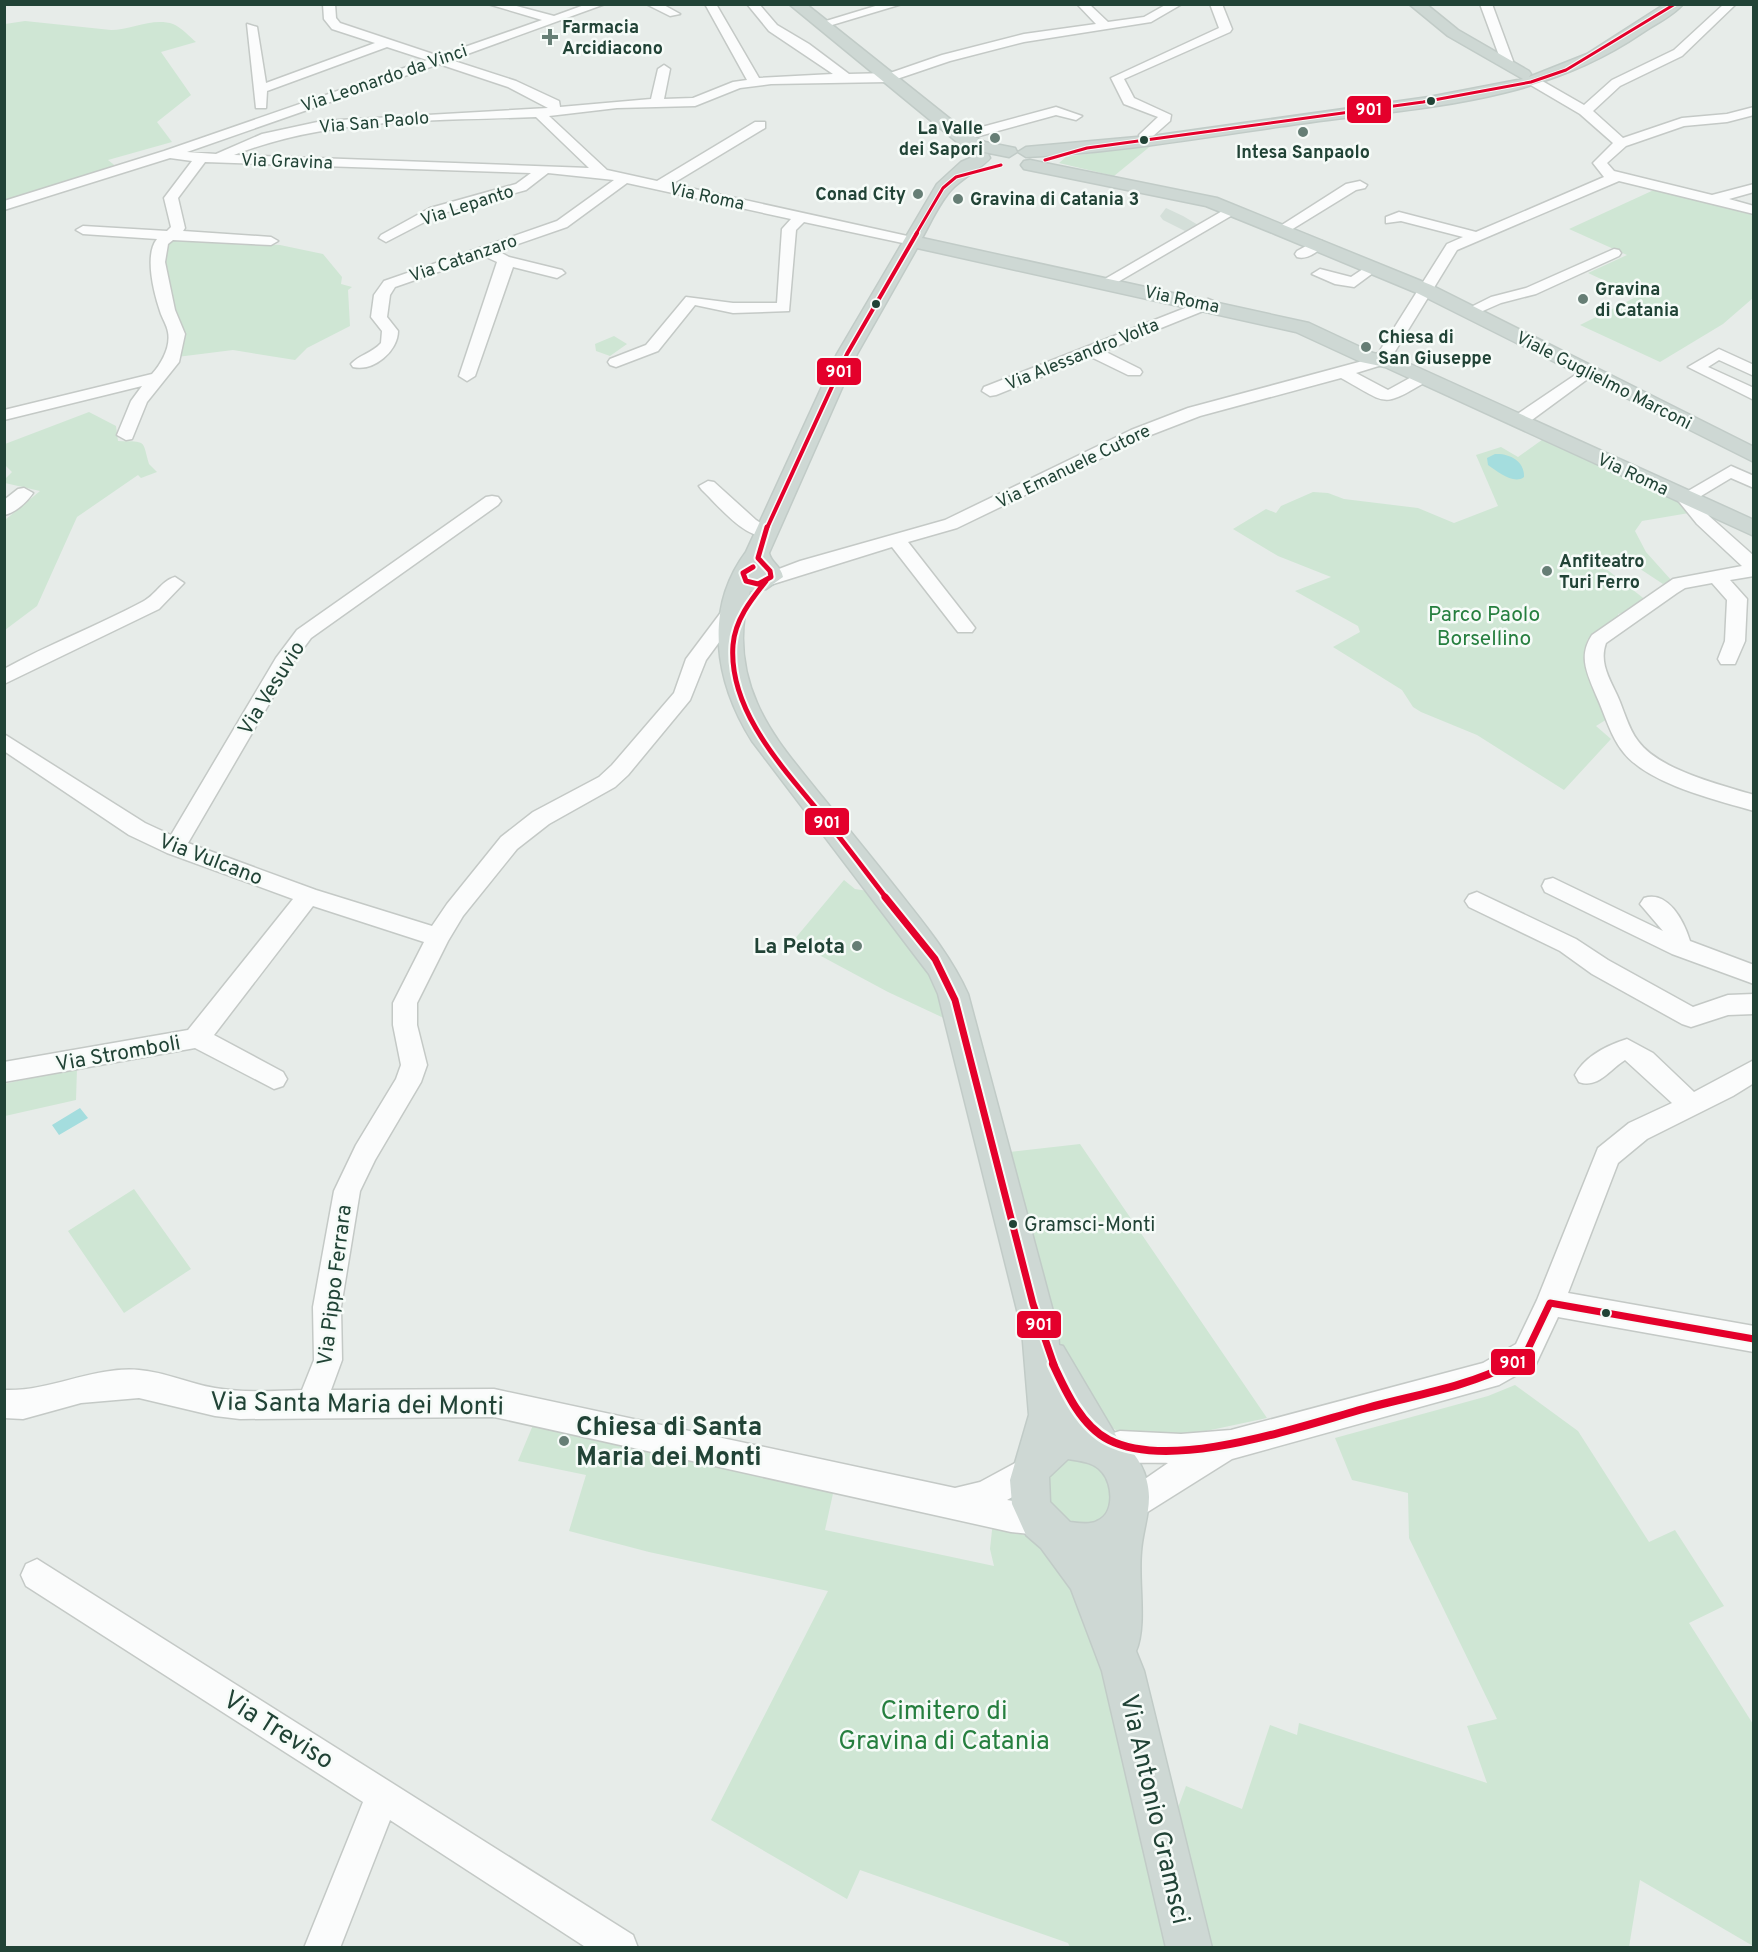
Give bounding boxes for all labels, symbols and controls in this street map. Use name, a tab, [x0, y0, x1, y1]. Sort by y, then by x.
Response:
place label: Farmacia Arcidiacono	[562, 17, 663, 61]
marker: Farmacia Arcidiacono	[543, 30, 557, 44]
street label: Via Leonardo da Vinci	[298, 40, 471, 119]
line badge: 901	[1346, 95, 1392, 124]
unlabelled marker	[1425, 95, 1437, 107]
text: 901	[1356, 101, 1382, 121]
street label: Via San Paolo	[318, 107, 430, 140]
place label: La Valle dei Sapori	[899, 118, 983, 162]
marker: Intesa Sanpaolo	[1296, 125, 1310, 139]
marker: La Valle dei Sapori	[988, 131, 1002, 145]
unlabelled marker	[1138, 134, 1150, 146]
place label: Intesa Sanpaolo	[1236, 142, 1370, 165]
street label: Via Gravina	[241, 149, 333, 176]
street label: Via Roma	[667, 178, 746, 217]
street label: Via Lepanto	[418, 181, 517, 232]
place label: Conad City	[815, 184, 906, 207]
marker: Conad City	[911, 187, 925, 201]
place label: Gravina di Catania 3	[970, 189, 1139, 212]
marker: Gravina di Catania 3	[951, 192, 965, 206]
street label: Via Catanzaro	[406, 230, 521, 289]
place label: Gravina di Catania	[1595, 279, 1679, 323]
street label: Via Roma	[1142, 281, 1221, 320]
marker: Gravina di Catania	[1576, 292, 1590, 306]
unlabelled marker	[870, 298, 882, 310]
street label: Via Alessandro Volta	[1002, 314, 1163, 397]
place label: Chiesa di San Giuseppe	[1378, 327, 1492, 371]
street label: Viale Guglielmo Marconi	[1511, 327, 1695, 436]
marker: Chiesa di San Giuseppe	[1359, 340, 1373, 354]
line badge: 901	[816, 357, 862, 386]
text: 901	[826, 363, 852, 383]
street label: Via Emanuele Cutore	[993, 420, 1155, 515]
street label: Via Roma	[1593, 449, 1672, 502]
place label: Anfiteatro Turi Ferro	[1559, 551, 1644, 595]
marker: Anfiteatro Turi Ferro	[1540, 564, 1554, 578]
park label: Parco Paolo Borsellino	[1428, 602, 1540, 653]
street label: Via Vesuvio	[233, 637, 312, 741]
line badge: 901	[804, 807, 850, 836]
text: 901	[814, 814, 840, 834]
street label: Via Vulcano	[155, 828, 266, 893]
place label: La Pelota	[754, 934, 845, 961]
marker: La Pelota	[850, 939, 864, 953]
street label: Via Stromboli	[54, 1030, 183, 1079]
street label: Via Pippo Ferrara	[312, 1203, 359, 1367]
place label: Gramsci-Monti	[1024, 1213, 1155, 1239]
marker: Gramsci-Monti	[1007, 1218, 1019, 1230]
unlabelled marker	[1600, 1307, 1612, 1319]
line badge: 901	[1016, 1310, 1062, 1339]
text: 901	[1026, 1316, 1052, 1336]
line badge: 901	[1490, 1348, 1536, 1376]
text: 901	[1500, 1354, 1526, 1374]
street label: Via Santa Maria dei Monti	[210, 1386, 504, 1425]
place label: Chiesa di Santa Maria dei Monti	[576, 1412, 762, 1475]
marker: Chiesa di Santa Maria dei Monti	[557, 1434, 571, 1448]
street label: Via Treviso	[216, 1684, 339, 1778]
street label: Via Antonio Gramsci	[1111, 1691, 1196, 1928]
park label: Cimitero di Gravina di Catania	[838, 1696, 1050, 1759]

